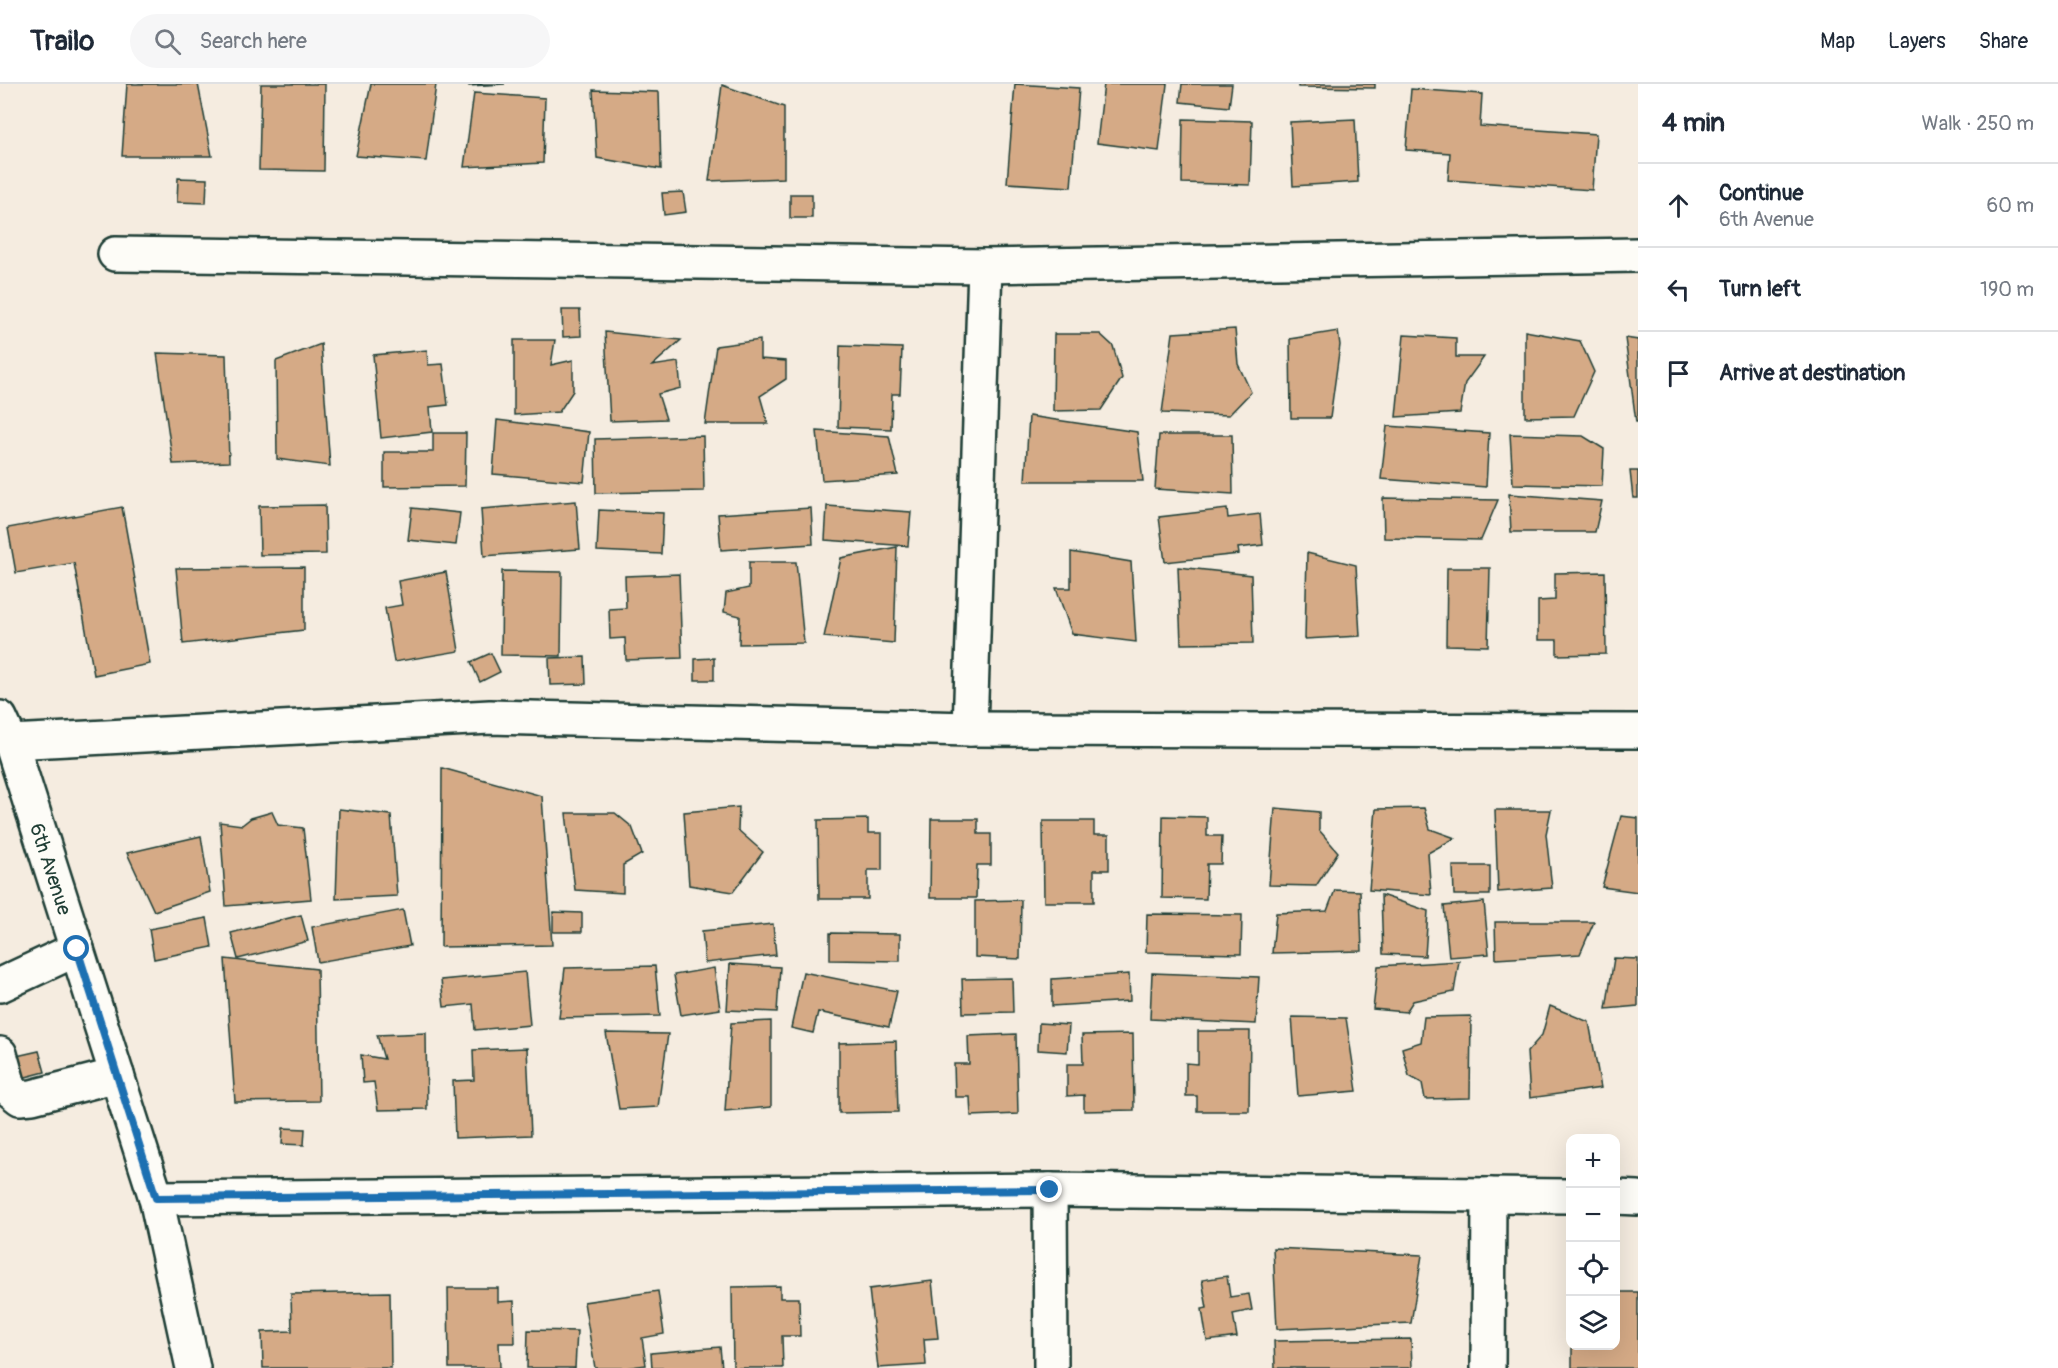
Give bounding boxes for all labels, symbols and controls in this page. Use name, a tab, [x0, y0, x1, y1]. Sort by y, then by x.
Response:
search box	[130, 14, 550, 68]
text: Trailo	[30, 24, 94, 59]
icon: search	[151, 25, 184, 58]
text: Search here	[199, 27, 307, 55]
text: Map	[1820, 28, 1855, 55]
text: Layers	[1888, 28, 1946, 55]
text: Share	[1979, 28, 2028, 55]
text: 4 min	[1662, 107, 1725, 139]
text: Walk · 250 m	[1922, 111, 2034, 136]
text: Continue	[1719, 179, 1803, 207]
icon: ahead	[1662, 189, 1695, 222]
text: 60 m	[1987, 193, 2034, 218]
text: 6th Avenue	[1719, 207, 1814, 232]
icon: left	[1662, 273, 1695, 306]
text: Turn left	[1719, 275, 1801, 303]
text: 190 m	[1980, 277, 2034, 302]
icon: arrive	[1662, 357, 1695, 390]
text: Arrive at destination	[1719, 359, 1905, 387]
street label: 6th Avenue	[24, 820, 77, 918]
route start	[63, 935, 89, 961]
map controls	[1566, 1134, 1620, 1350]
button: +	[1566, 1134, 1620, 1188]
route end	[1036, 1176, 1062, 1202]
button: −	[1566, 1188, 1620, 1242]
button: locate	[1566, 1242, 1620, 1296]
button: layers	[1566, 1296, 1620, 1350]

